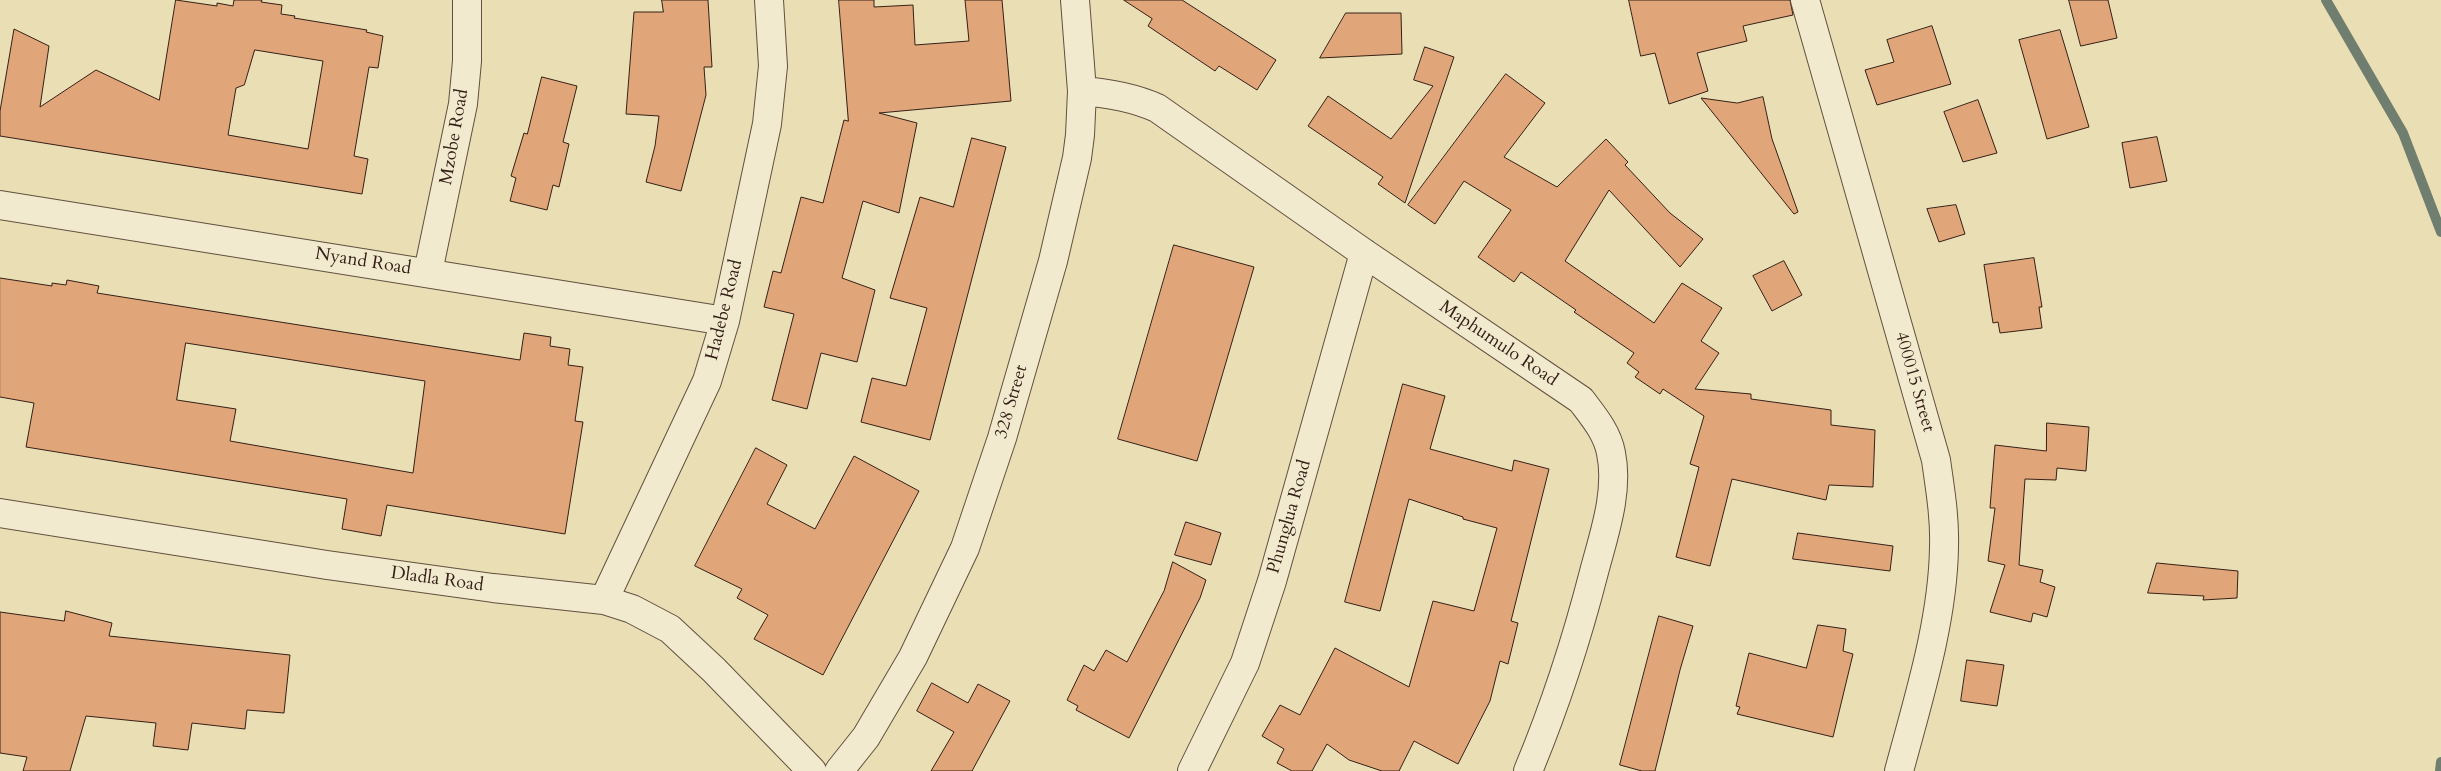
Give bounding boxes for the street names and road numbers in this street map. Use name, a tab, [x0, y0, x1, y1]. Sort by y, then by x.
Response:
street label: Mzobe Road	[436, 87, 474, 187]
street label: Nyand Road	[313, 244, 413, 280]
street label: Hadebe Road	[702, 258, 748, 362]
street label: Maphumulo Road	[1435, 296, 1561, 392]
street label: 400015 Street	[1889, 329, 1939, 435]
street label: 328 Street	[991, 363, 1033, 441]
street label: Phunglua Road	[1263, 458, 1317, 576]
street label: Dladla Road	[389, 563, 485, 597]

